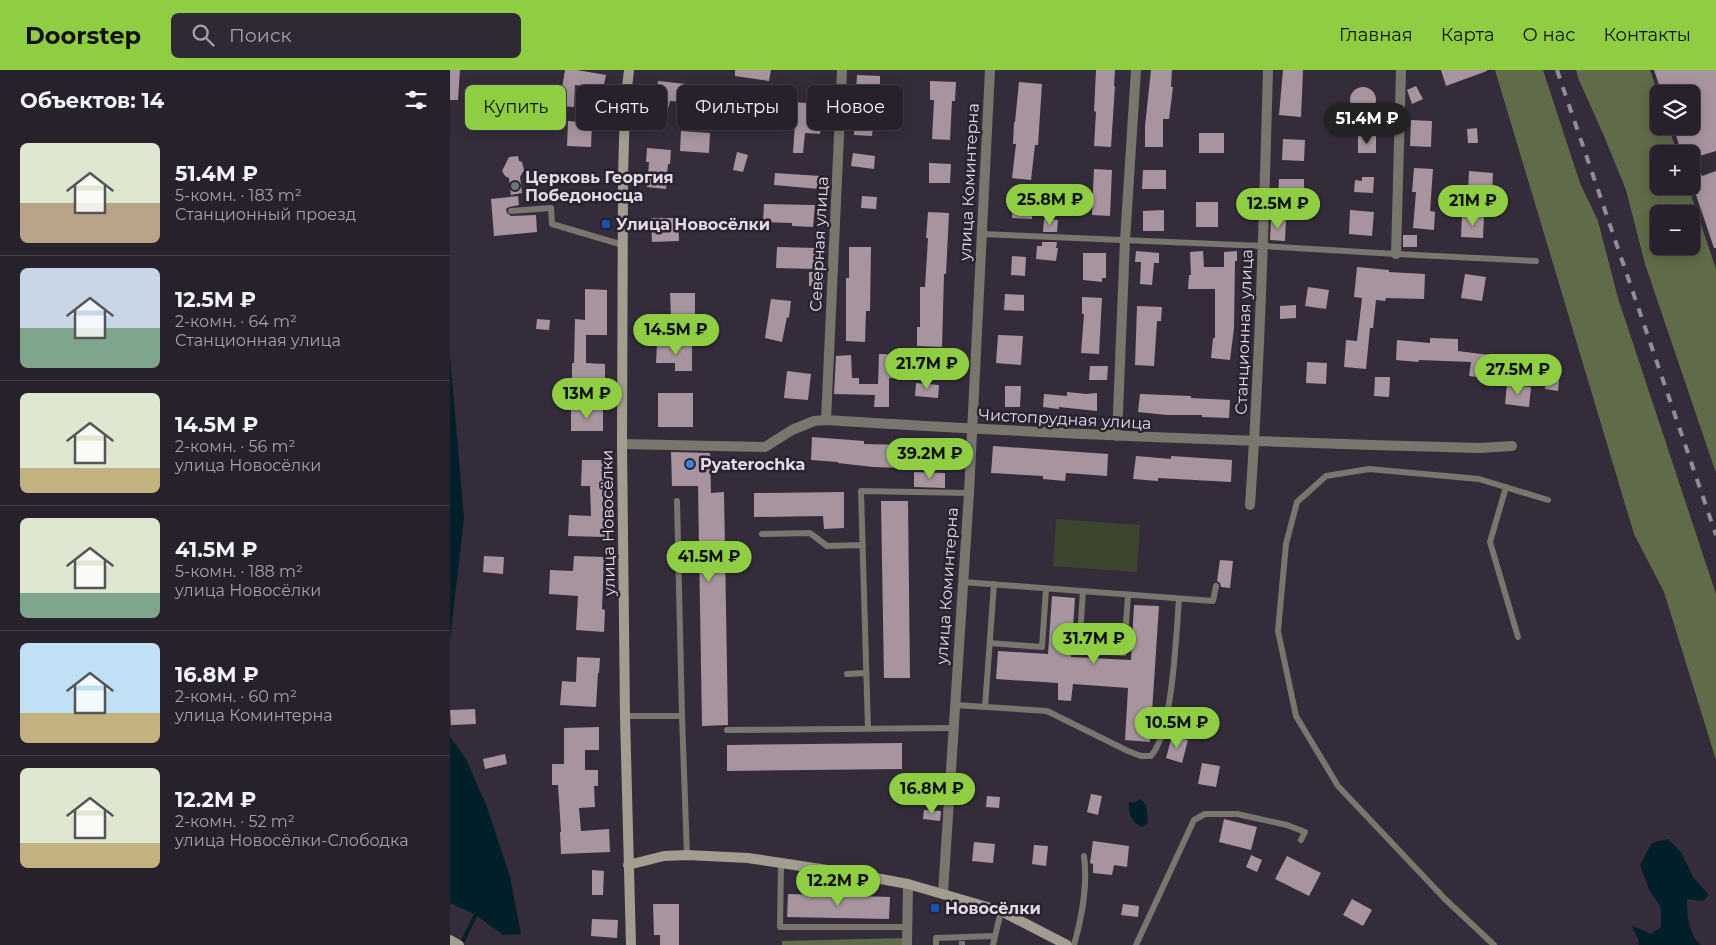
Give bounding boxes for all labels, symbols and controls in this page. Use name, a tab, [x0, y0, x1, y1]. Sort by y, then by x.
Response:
search box	[171, 13, 521, 58]
text: Doorstep	[25, 21, 141, 50]
icon: search	[189, 21, 217, 49]
text: Поиск	[229, 24, 292, 47]
text: Главная	[1339, 24, 1413, 46]
text: Карта	[1441, 24, 1495, 46]
text: О нас	[1523, 24, 1575, 46]
text: Контакты	[1603, 24, 1691, 46]
chip: Купить	[465, 85, 566, 130]
chip: Снять	[576, 85, 667, 130]
chip: Фильтры	[677, 85, 797, 130]
chip: Новое	[807, 85, 903, 130]
map controls	[1650, 85, 1700, 255]
button: layers	[1650, 85, 1700, 135]
icon: filters	[402, 86, 430, 114]
text: Объектов: 14	[20, 88, 164, 113]
pin: 51.4M ₽	[1321, 102, 1413, 145]
street label: улица Коминтерна	[955, 103, 983, 262]
text: 51.4M ₽	[1335, 109, 1399, 128]
button: +	[1650, 145, 1700, 195]
text: 51.4M ₽	[175, 161, 258, 186]
icon: home	[60, 163, 120, 223]
place label: Церковь Георгия Победоносца	[525, 168, 674, 205]
street label: Северная улица	[806, 176, 832, 312]
marker: Церковь Георгия Победоносца	[509, 180, 521, 192]
pin: 25.8M ₽	[1004, 184, 1096, 226]
pin: 21M ₽	[1438, 184, 1508, 227]
text: 5-комн. · 183 m²	[175, 186, 302, 205]
pin: 12.5M ₽	[1232, 188, 1324, 230]
text: 25.8M ₽	[1017, 190, 1083, 209]
text: 21M ₽	[1449, 191, 1497, 210]
text: 12.5M ₽	[1247, 194, 1309, 213]
text: Станционный проезд	[175, 205, 356, 224]
button: −	[1650, 205, 1700, 255]
place label: Улица Новосёлки	[616, 215, 770, 234]
marker: Улица Новосёлки	[600, 218, 612, 230]
street label: Станционная улица	[1232, 249, 1256, 415]
text: 12.5M ₽	[175, 287, 256, 312]
icon: home	[60, 288, 120, 348]
text: 2-комн. · 64 m²	[175, 312, 297, 331]
pin: 14.5M ₽	[630, 314, 722, 356]
text: 14.5M ₽	[644, 320, 708, 339]
text: Станционная улица	[175, 331, 341, 350]
pin: 21.7M ₽	[881, 348, 973, 390]
text: 21.7M ₽	[896, 354, 958, 373]
pin: 27.5M ₽	[1472, 354, 1564, 396]
text: 27.5M ₽	[1486, 360, 1550, 379]
pin: 13M ₽	[552, 378, 622, 420]
text: 13M ₽	[563, 384, 611, 403]
street label: Чистопрудная улица	[978, 405, 1152, 433]
text: 14.5M ₽	[175, 412, 258, 437]
icon: home	[60, 413, 120, 473]
text: 2-комн. · 56 m²	[175, 437, 295, 456]
pin: 39.2M ₽	[884, 438, 976, 480]
text: 39.2M ₽	[897, 444, 963, 463]
street label: улица Новосёлки	[597, 450, 619, 597]
place label: Pyaterochka	[700, 455, 805, 474]
text: улица Новосёлки	[175, 456, 321, 475]
marker: Pyaterochka	[684, 458, 696, 470]
street label: улица Коминтерна	[932, 507, 962, 666]
text: 41.5M ₽	[175, 537, 257, 562]
icon: home	[60, 538, 120, 598]
pin: 41.5M ₽	[663, 540, 755, 583]
text: 41.5M ₽	[678, 547, 740, 566]
text: 5-комн. · 188 m²	[175, 562, 303, 581]
text: улица Новосёлки	[175, 581, 321, 600]
pin: 31.7M ₽	[1048, 622, 1140, 665]
text: 31.7M ₽	[1063, 629, 1125, 648]
text: 16.8M ₽	[175, 662, 259, 687]
icon: home	[60, 663, 120, 723]
text: 2-комн. · 60 m²	[175, 687, 297, 706]
text: улица Коминтерна	[175, 706, 333, 725]
pin: 10.5M ₽	[1131, 706, 1223, 749]
text: 10.5M ₽	[1146, 713, 1208, 732]
pin: 16.8M ₽	[886, 772, 978, 815]
text: 16.8M ₽	[900, 779, 964, 798]
text: 12.2M ₽	[175, 787, 256, 812]
icon: home	[60, 788, 120, 848]
text: 2-комн. · 52 m²	[175, 812, 295, 831]
text: улица Новосёлки-Слободка	[175, 831, 408, 850]
pin: 12.2M ₽	[792, 864, 884, 907]
text: 12.2M ₽	[807, 871, 869, 890]
place label: Новосёлки	[945, 899, 1041, 918]
marker: Новосёлки	[929, 902, 941, 914]

